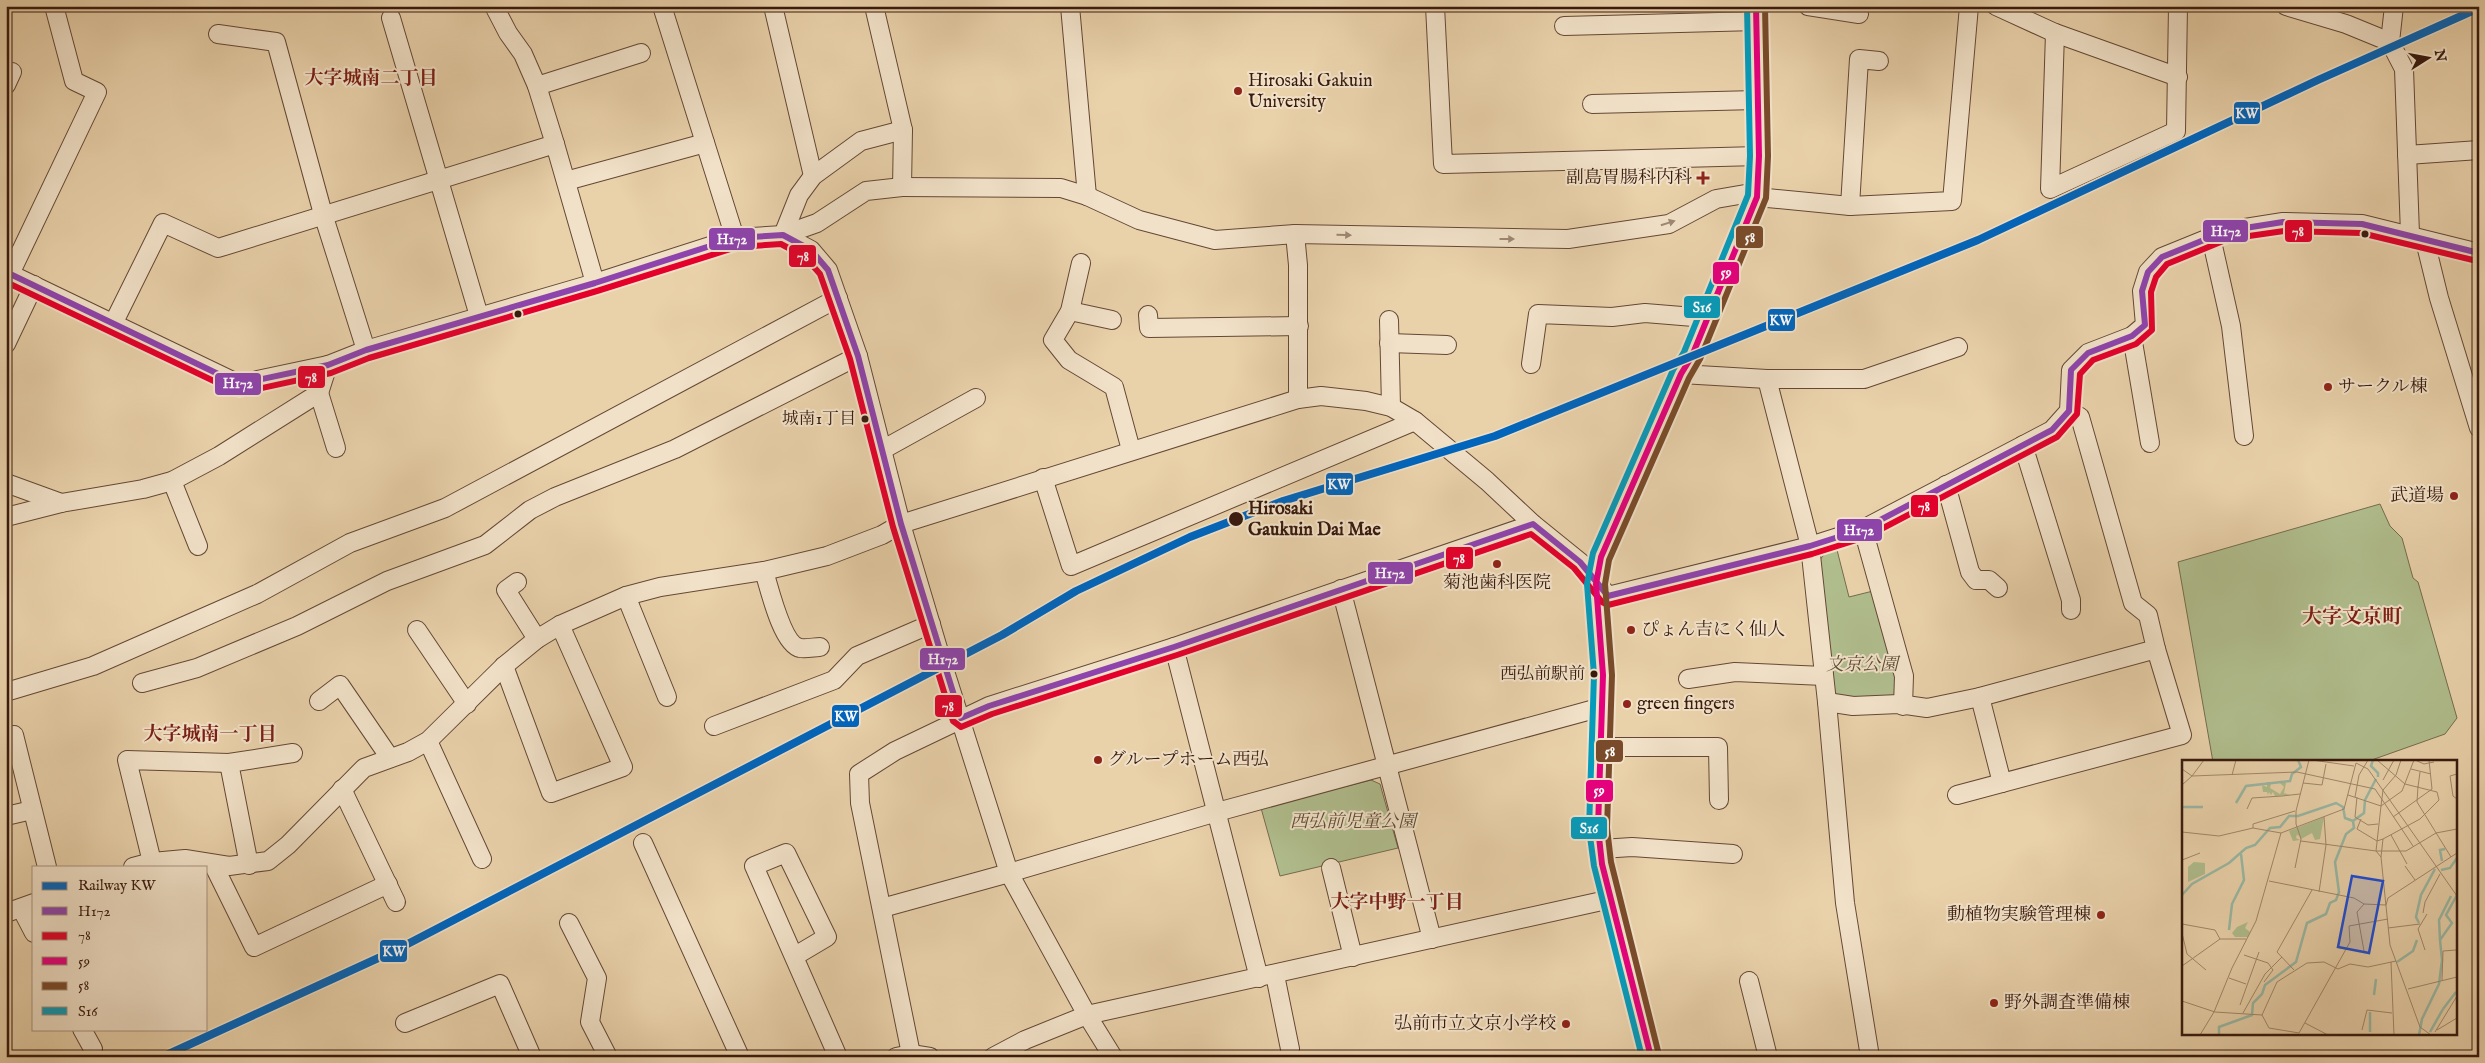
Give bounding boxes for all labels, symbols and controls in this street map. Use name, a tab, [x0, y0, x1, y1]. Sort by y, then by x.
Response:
north arrow	[2402, 32, 2452, 82]
text: N	[2430, 47, 2450, 63]
district label: 大字城南二丁目	[304, 67, 438, 91]
place label: Hirosaki Gakuin University	[1248, 70, 1373, 114]
marker: Hirosaki Gakuin University	[1232, 85, 1244, 97]
line badge: KW	[2233, 101, 2261, 125]
text: KW	[2235, 105, 2260, 123]
place label: 副島胃腸科内科	[1566, 167, 1692, 190]
marker: 副島胃腸科内科	[1696, 171, 1710, 185]
one-way arrow	[1660, 219, 1675, 226]
line badge: H172	[2202, 219, 2249, 243]
line badge: 78	[2284, 219, 2313, 243]
text: H172	[2211, 223, 2242, 241]
text: 78	[2292, 223, 2305, 241]
line badge: 58	[1735, 225, 1764, 249]
line badge: H172	[708, 227, 756, 251]
text: 58	[1745, 229, 1756, 247]
unlabelled marker	[2360, 229, 2370, 239]
text: H172	[717, 231, 748, 249]
one-way arrow	[1336, 231, 1352, 239]
one-way arrow	[1499, 235, 1515, 243]
line badge: 78	[788, 244, 817, 268]
text: 78	[797, 248, 810, 266]
line badge: 59	[1712, 261, 1740, 285]
text: 59	[1720, 264, 1732, 282]
line badge: S16	[1683, 295, 1721, 319]
text: S16	[1693, 299, 1712, 317]
line badge: KW	[1767, 308, 1796, 332]
unlabelled marker	[513, 309, 523, 319]
text: KW	[1769, 312, 1794, 330]
line badge: 78	[297, 365, 326, 389]
text: 78	[305, 369, 318, 387]
line badge: H172	[214, 372, 262, 396]
text: H172	[223, 375, 254, 393]
place label: サークル棟	[2338, 376, 2427, 399]
marker: サークル棟	[2322, 381, 2334, 393]
place label: 城南1丁目	[782, 409, 856, 430]
marker: 城南1丁目	[860, 414, 870, 424]
line badge: KW	[1325, 472, 1354, 496]
text: KW	[1327, 476, 1352, 494]
place label: 武道場	[2390, 485, 2444, 508]
marker: 武道場	[2448, 490, 2460, 502]
line badge: 78	[1910, 494, 1939, 518]
place label: Hirosaki Gaukuin Dai Mae	[1248, 498, 1381, 542]
text: 78	[1918, 498, 1931, 516]
marker: Hirosaki Gaukuin Dai Mae	[1227, 510, 1245, 528]
line badge: H172	[1836, 518, 1883, 542]
text: H172	[1844, 522, 1875, 540]
line badge: 78	[1445, 546, 1474, 570]
text: 78	[1453, 550, 1466, 568]
marker: 菊池歯科医院	[1491, 558, 1503, 570]
line badge: H172	[1367, 561, 1414, 585]
text: H172	[1375, 565, 1406, 583]
place label: 菊池歯科医院	[1443, 572, 1551, 595]
district label: 大字文京町	[2302, 605, 2403, 630]
place label: ぴょん吉にく仙人	[1641, 619, 1785, 642]
marker: ぴょん吉にく仙人	[1625, 624, 1637, 636]
line badge: H172	[919, 647, 966, 671]
text: H172	[928, 651, 959, 669]
park label: 文京公園	[1826, 654, 1901, 677]
place label: 西弘前駅前	[1500, 664, 1585, 685]
marker: 西弘前駅前	[1589, 669, 1599, 679]
place label: green fingers	[1637, 693, 1734, 716]
line badge: 78	[934, 694, 963, 718]
text: 78	[942, 698, 955, 716]
marker: green fingers	[1621, 698, 1633, 710]
line badge: KW	[831, 704, 860, 728]
text: KW	[834, 708, 859, 726]
district label: 大字城南一丁目	[143, 723, 277, 747]
line badge: 58	[1595, 739, 1624, 763]
text: 58	[1605, 743, 1616, 761]
place label: グループホーム西弘	[1108, 749, 1269, 772]
marker: グループホーム西弘	[1092, 754, 1104, 766]
inset map	[2182, 760, 2458, 1036]
line badge: 59	[1585, 779, 1614, 803]
text: 59	[1593, 782, 1605, 800]
park label: 西弘前児童公園	[1290, 811, 1419, 834]
line badge: S16	[1570, 816, 1608, 840]
text: S16	[1580, 820, 1599, 838]
legend	[32, 866, 208, 1030]
text: Railway KW	[78, 876, 156, 895]
district label: 大字中野一丁目	[1330, 891, 1464, 915]
text: H172	[78, 902, 111, 921]
place label: 動植物実験管理棟	[1947, 904, 2091, 927]
marker: 動植物実験管理棟	[2095, 909, 2107, 921]
text: 78	[78, 926, 91, 945]
line badge: KW	[379, 939, 408, 963]
text: KW	[382, 943, 407, 961]
text: 59	[78, 952, 90, 971]
text: 58	[78, 976, 89, 995]
place label: 野外調査準備棟	[2004, 992, 2130, 1015]
marker: 野外調査準備棟	[1988, 997, 2000, 1009]
text: S16	[78, 1002, 98, 1021]
place label: 弘前市立文京小学校	[1394, 1013, 1556, 1036]
marker: 弘前市立文京小学校	[1560, 1018, 1572, 1030]

